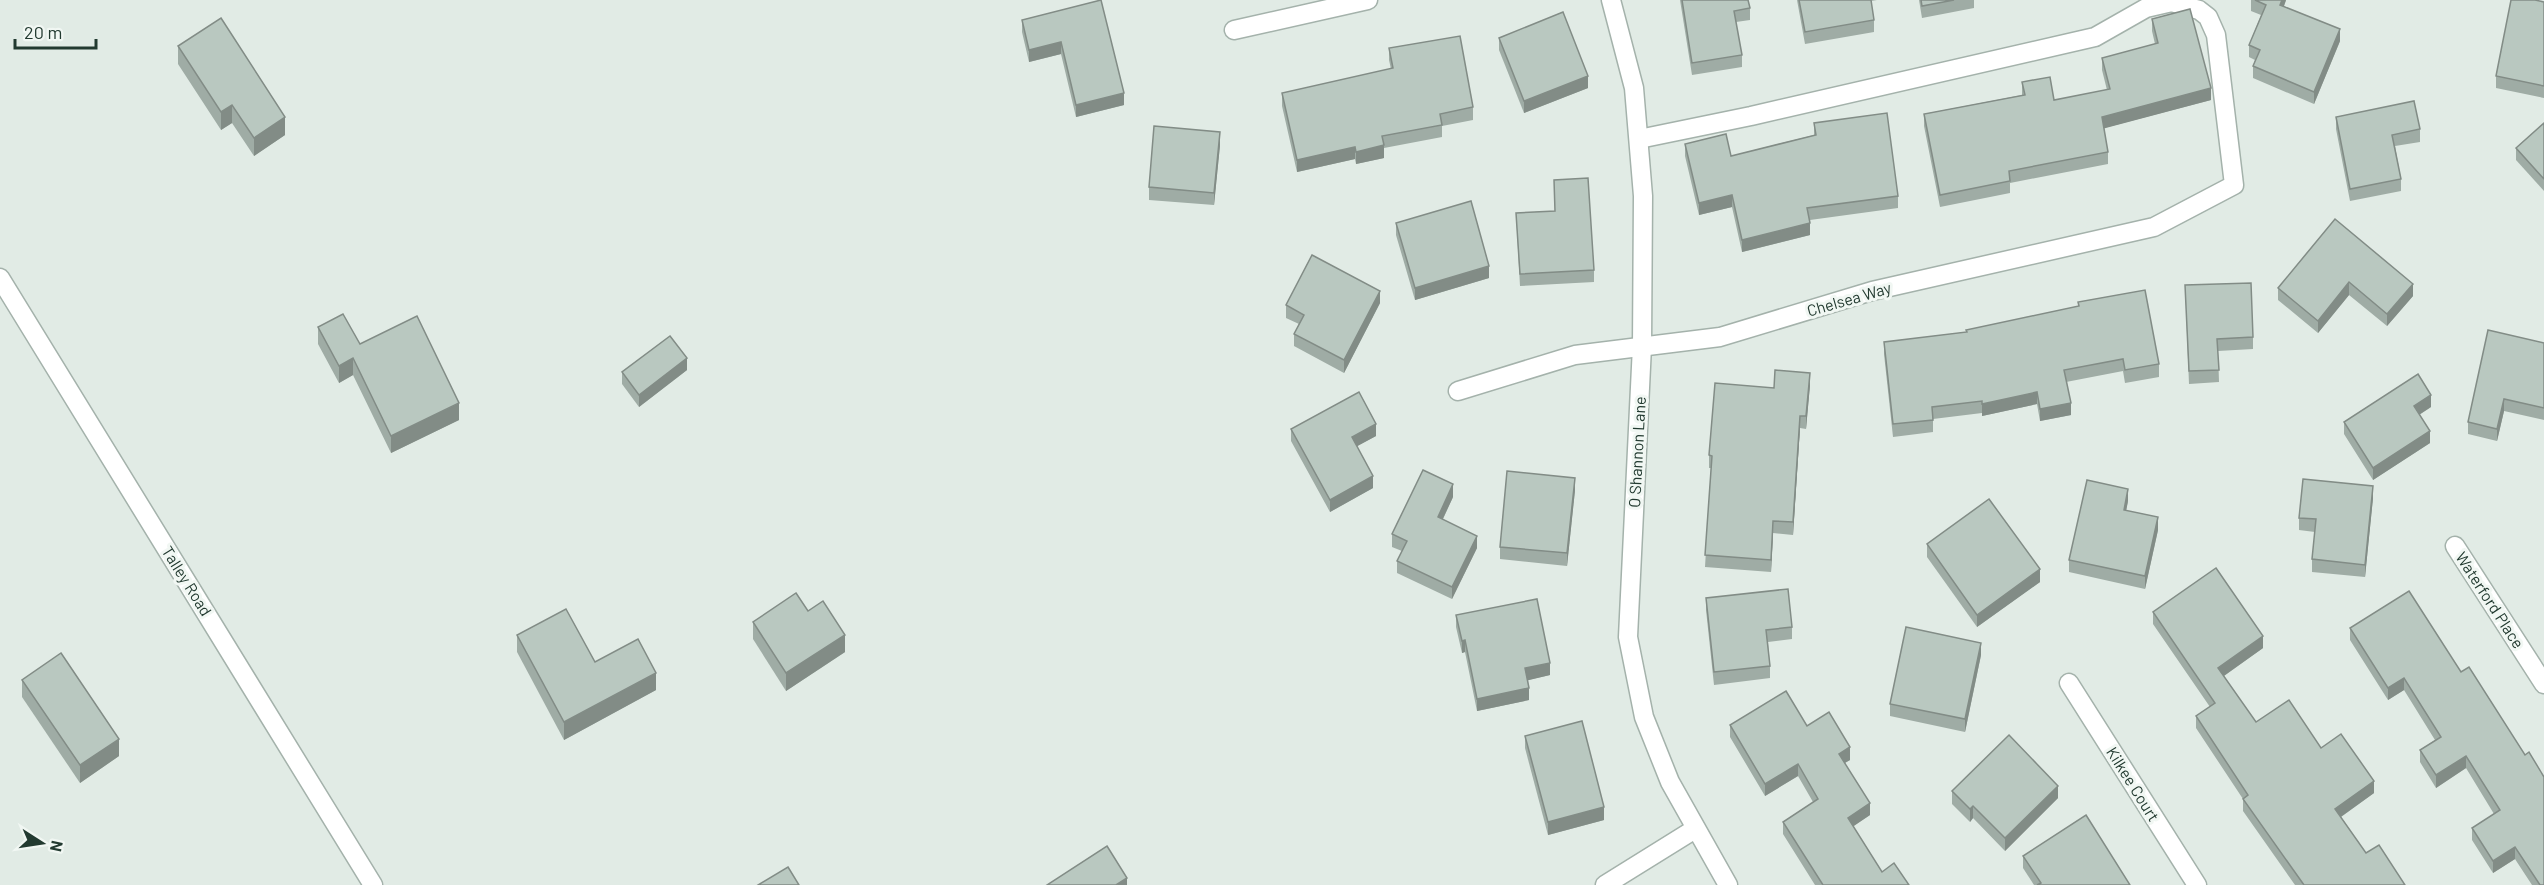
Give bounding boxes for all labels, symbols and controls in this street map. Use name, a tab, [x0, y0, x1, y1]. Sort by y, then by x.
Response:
scale bar	[15, 12, 96, 50]
text: 20 m	[24, 21, 62, 43]
street label: Chelsea Way	[1805, 277, 1894, 320]
street label: O Shannon Lane	[1624, 396, 1649, 508]
street label: Talley Road	[159, 542, 216, 619]
street label: Waterford Place	[2452, 548, 2529, 651]
street label: Kilkee Court	[2103, 743, 2164, 825]
north arrow	[12, 813, 72, 873]
text: N	[47, 839, 68, 853]

